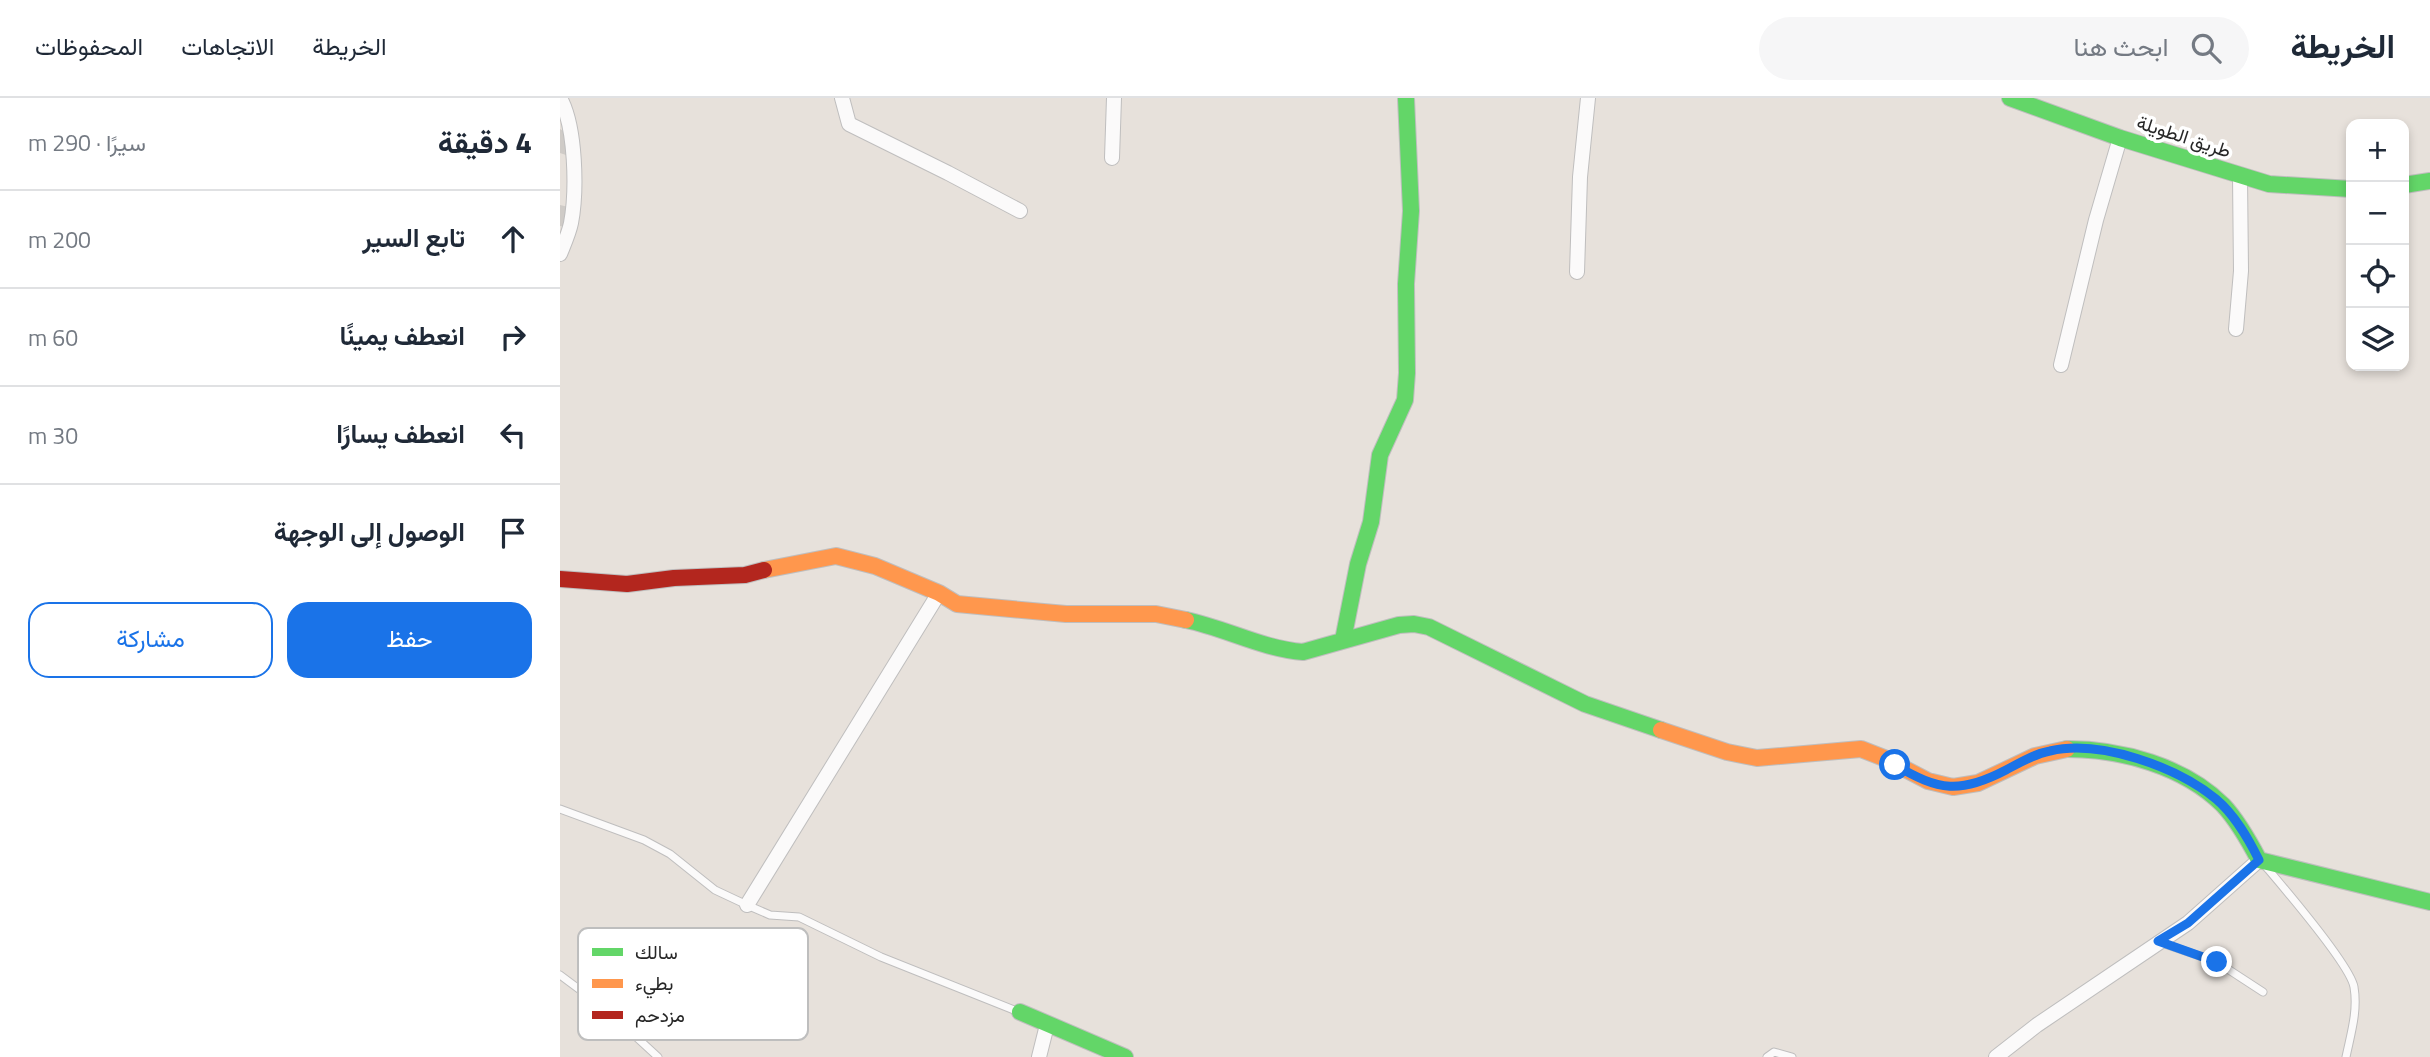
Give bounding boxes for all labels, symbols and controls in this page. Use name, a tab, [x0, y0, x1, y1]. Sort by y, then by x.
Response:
search box	[1759, 17, 2249, 80]
text: الخريطة	[2291, 21, 2395, 71]
text: ابحث هنا	[2074, 27, 2169, 66]
text: المحفوظات	[35, 28, 143, 64]
text: الاتجاهات	[181, 28, 274, 64]
text: الخريطة	[312, 28, 387, 64]
icon: search	[2187, 29, 2225, 67]
street label: طريق الطويلة	[2133, 107, 2235, 164]
text: 4 دقيقة	[438, 119, 532, 165]
map controls	[2346, 119, 2409, 371]
button: +	[2346, 119, 2409, 182]
text: سيرًا · 290 m	[28, 125, 146, 160]
button: −	[2346, 182, 2409, 245]
text: تابع السير	[362, 218, 465, 257]
icon: ahead	[494, 220, 532, 258]
text: 200 m	[28, 222, 91, 257]
button: locate	[2346, 245, 2409, 308]
button: layers	[2346, 308, 2409, 371]
text: انعطف يمينًا	[339, 316, 465, 355]
icon: right	[494, 318, 532, 356]
text: 60 m	[28, 320, 78, 355]
text: انعطف يسارًا	[336, 414, 465, 453]
icon: left	[494, 416, 532, 454]
text: 30 m	[28, 418, 78, 453]
text: الوصول إلى الوجهة	[274, 512, 465, 551]
icon: arrive	[494, 514, 532, 552]
button: مشاركة	[28, 602, 273, 678]
button: حفظ	[287, 602, 532, 678]
route start	[1879, 749, 1910, 780]
legend	[578, 928, 808, 1040]
text: سالك	[635, 937, 678, 966]
route end	[2201, 946, 2232, 977]
text: بطيء	[635, 968, 673, 999]
text: مزدحم	[635, 1000, 685, 1029]

